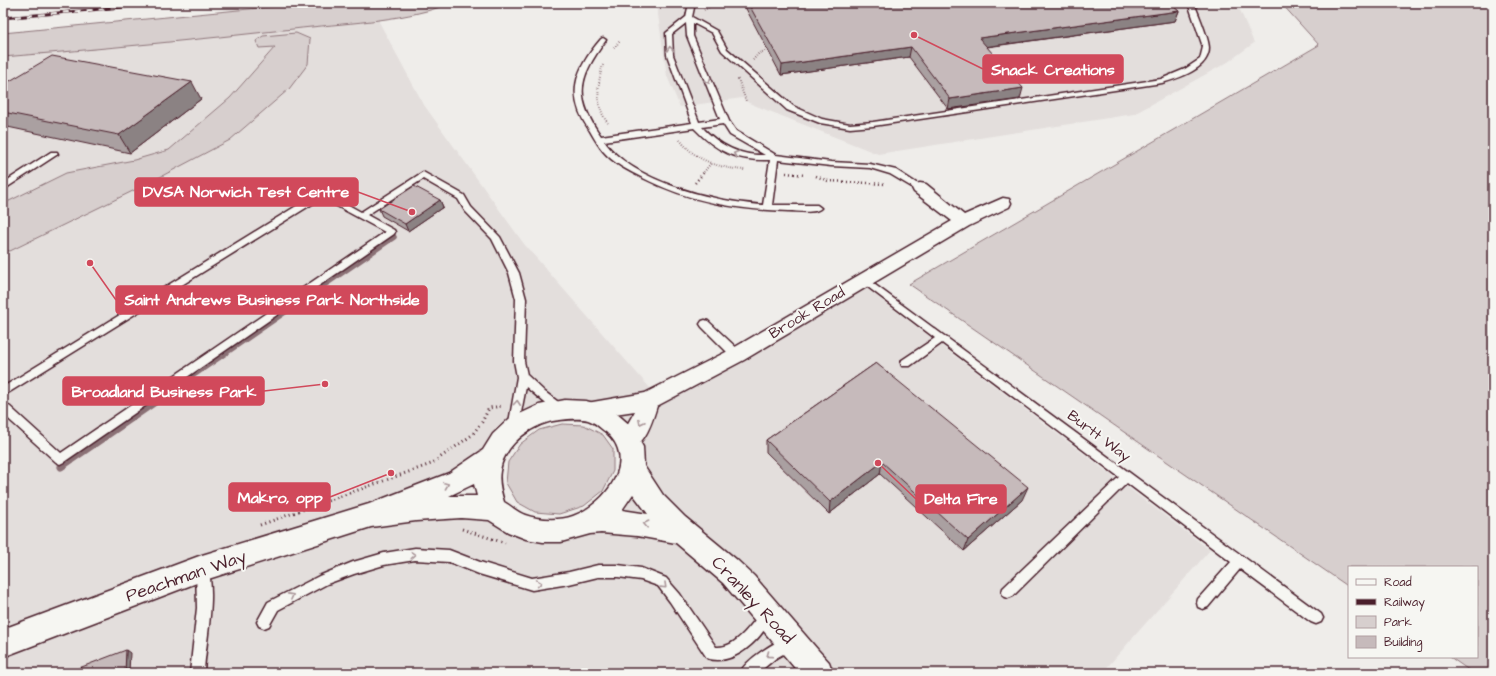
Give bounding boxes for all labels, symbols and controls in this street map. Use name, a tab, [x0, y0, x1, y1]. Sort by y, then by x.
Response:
one-way arrow	[666, 46, 675, 52]
callout: Snack Creations	[983, 55, 1123, 83]
text: Snack Creations	[990, 59, 1115, 81]
one-way arrow	[703, 78, 711, 85]
one-way arrow	[733, 150, 740, 158]
callout: DVSA Norwich Test Centre	[135, 178, 358, 206]
text: DVSA Norwich Test Centre	[143, 181, 350, 203]
street label: Brook Road	[765, 282, 849, 344]
callout: Saint Andrews Business Park Northside	[116, 286, 427, 314]
text: Saint Andrews Business Park Northside	[123, 289, 420, 311]
callout: Broadland Business Park	[63, 377, 264, 405]
text: Broadland Business Park	[72, 381, 257, 403]
one-way arrow	[512, 400, 521, 406]
street label: Burtt Way	[1062, 405, 1135, 468]
one-way arrow	[638, 418, 646, 425]
one-way arrow	[443, 481, 450, 489]
callout: Makro, opp	[229, 483, 330, 511]
callout: Delta Fire	[916, 485, 1006, 513]
text: Makro, opp	[237, 487, 323, 509]
text: Delta Fire	[924, 488, 998, 510]
one-way arrow	[642, 521, 649, 529]
street label: Peachman Way	[122, 544, 250, 609]
one-way arrow	[410, 550, 417, 559]
street label: Cranley Road	[705, 551, 800, 650]
legend	[1348, 566, 1478, 658]
text: Road	[1384, 574, 1412, 591]
one-way arrow	[536, 579, 542, 588]
one-way arrow	[659, 581, 667, 588]
one-way arrow	[287, 593, 294, 601]
text: Railway	[1384, 594, 1425, 612]
text: Park	[1384, 614, 1412, 631]
text: Building	[1384, 634, 1422, 652]
one-way arrow	[766, 651, 773, 658]

